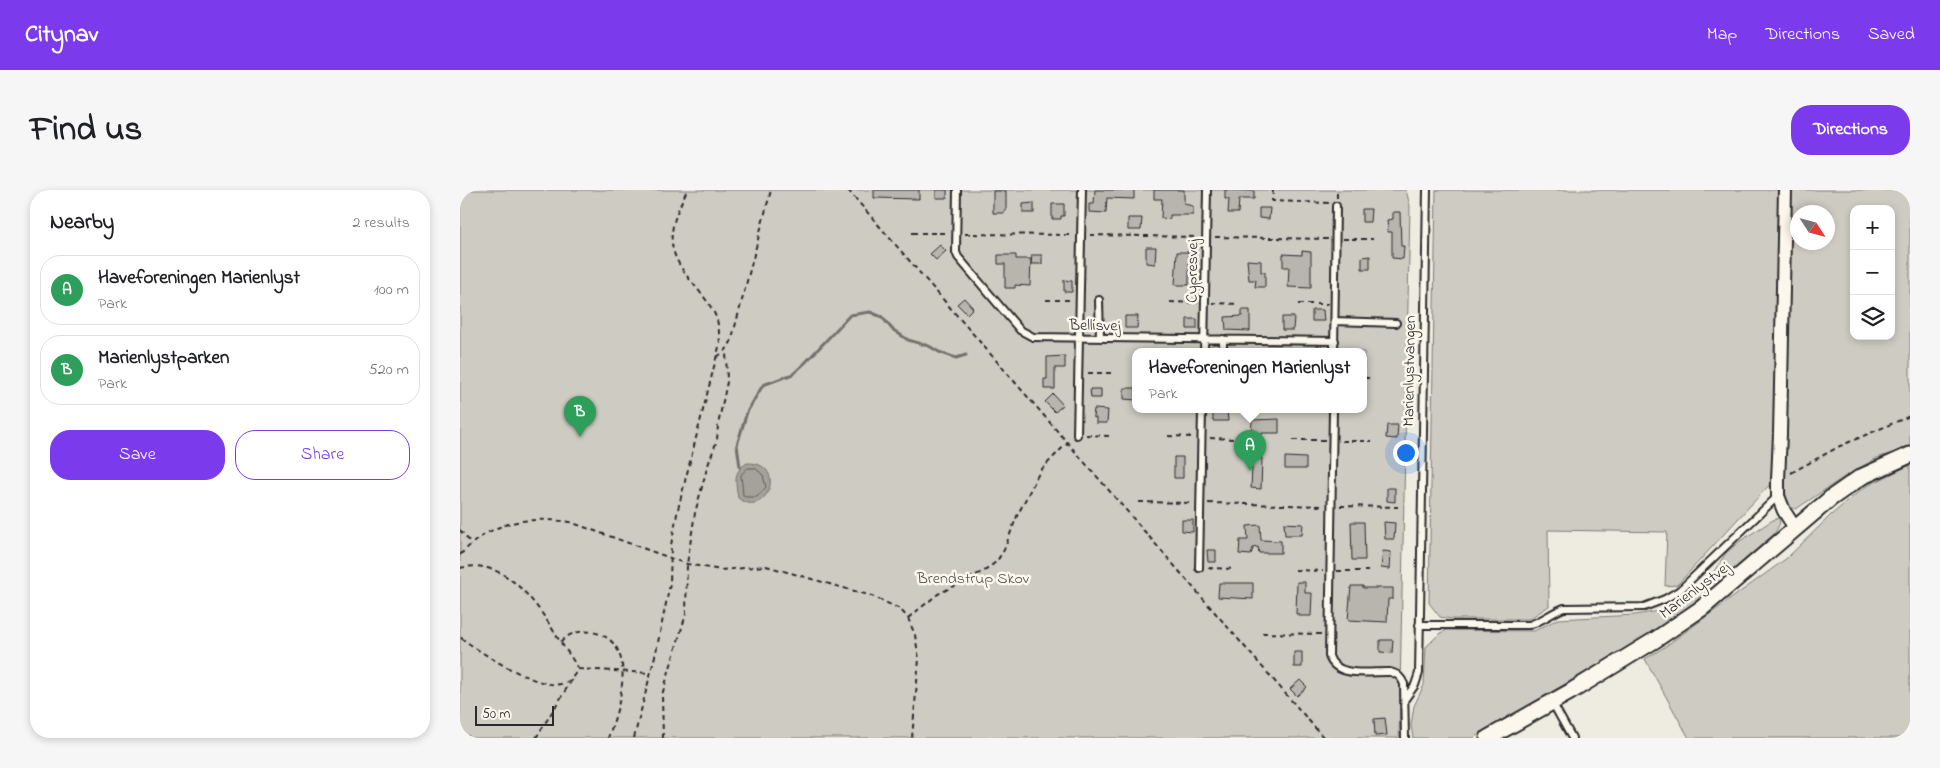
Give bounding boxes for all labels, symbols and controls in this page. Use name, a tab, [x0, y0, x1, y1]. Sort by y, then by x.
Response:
text: Citynav	[25, 18, 98, 53]
text: Map	[1707, 22, 1737, 48]
text: Directions	[1765, 22, 1840, 48]
text: Saved	[1868, 22, 1915, 48]
text: Find us	[30, 105, 142, 156]
button: Directions	[1791, 105, 1910, 155]
north arrow	[1790, 205, 1835, 250]
map controls	[1850, 205, 1895, 340]
button: +	[1850, 205, 1895, 250]
text: Nearby	[50, 208, 114, 238]
text: 2 results	[352, 211, 410, 235]
street label: Cypresvej	[1180, 238, 1206, 303]
button: −	[1850, 250, 1895, 295]
text: Haveforeningen Marienlyst	[98, 265, 300, 292]
text: A	[62, 278, 72, 302]
text: 100 m	[374, 278, 409, 302]
text: Park	[98, 292, 127, 316]
button: layers	[1850, 295, 1895, 340]
street label: Bellisvej	[1068, 314, 1122, 338]
street label: Marienlystvangen	[1397, 315, 1423, 427]
text: Marienlystparken	[98, 345, 229, 372]
popup	[1132, 348, 1367, 413]
text: Haveforeningen Marienlyst	[1149, 355, 1350, 382]
text: B	[62, 358, 72, 382]
text: 520 m	[369, 358, 409, 382]
text: Park	[98, 372, 127, 396]
text: Park	[1149, 382, 1178, 406]
pin: B	[564, 396, 596, 437]
button: Save	[50, 430, 225, 480]
button: Share	[235, 430, 410, 480]
pin: A	[1234, 430, 1266, 471]
your location	[1393, 440, 1419, 466]
street label: Marienlystvej	[1655, 555, 1736, 625]
park label: Brendstrup Skov	[916, 567, 1030, 591]
scale bar	[475, 703, 554, 726]
text: 50 m	[482, 704, 510, 725]

